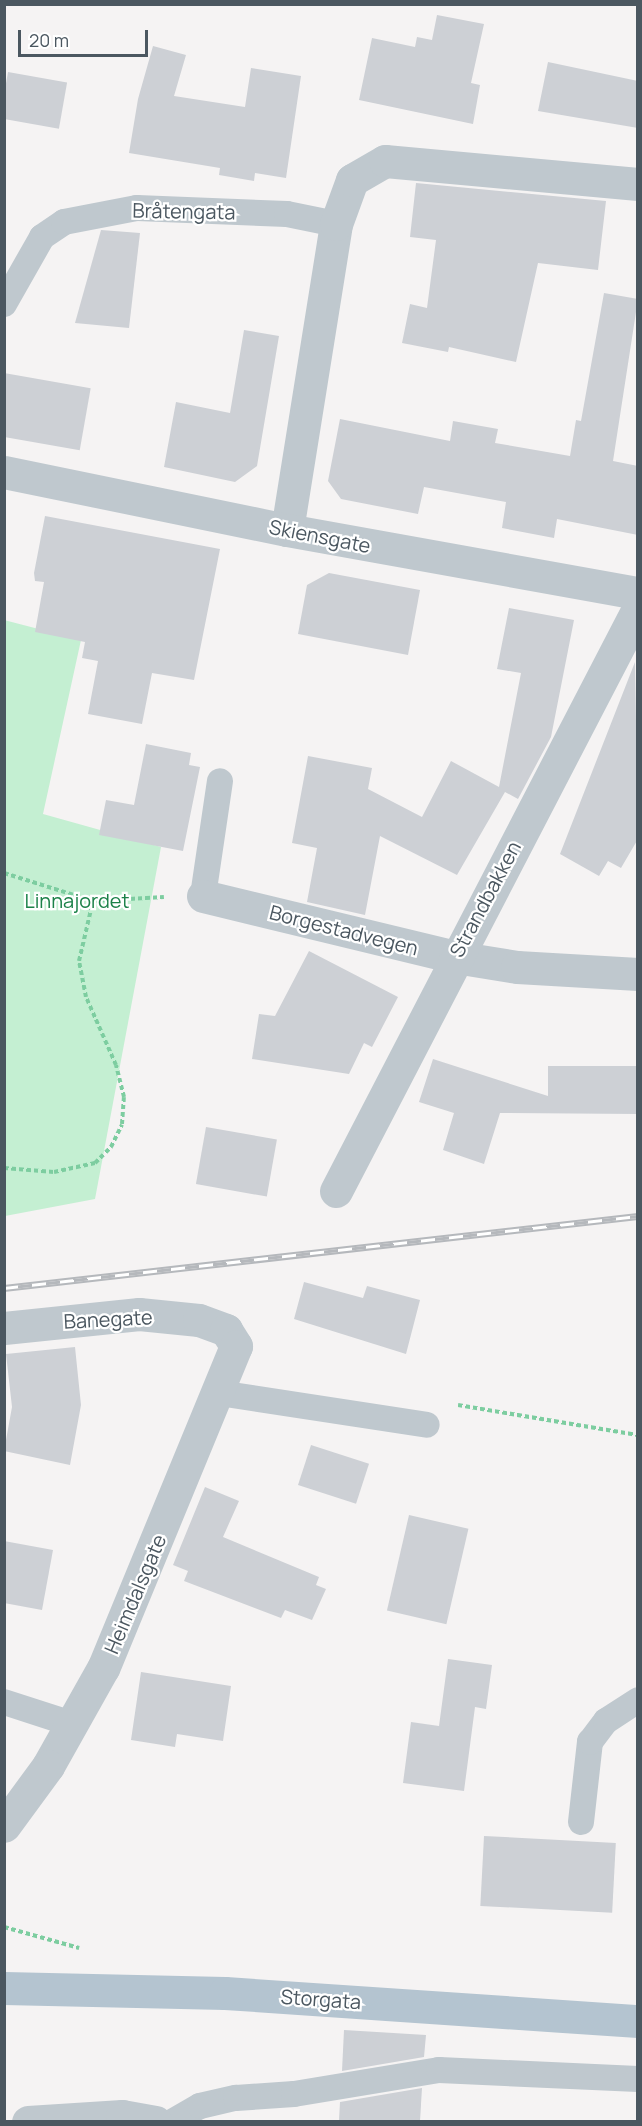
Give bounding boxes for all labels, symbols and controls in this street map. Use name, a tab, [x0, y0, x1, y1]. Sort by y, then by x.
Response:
scale bar	[21, 18, 152, 56]
text: 20 m	[29, 28, 69, 52]
street label: Bråtengata	[132, 198, 236, 224]
street label: Skiensgate	[267, 514, 373, 558]
street label: Strandbakken	[444, 837, 526, 961]
park label: Linnajordet	[24, 888, 130, 912]
street label: Borgestadvegen	[267, 900, 421, 960]
street label: Banegate	[63, 1305, 153, 1333]
street label: Heimdalsgate	[99, 1531, 171, 1657]
street label: Storgata	[280, 1984, 362, 2014]

